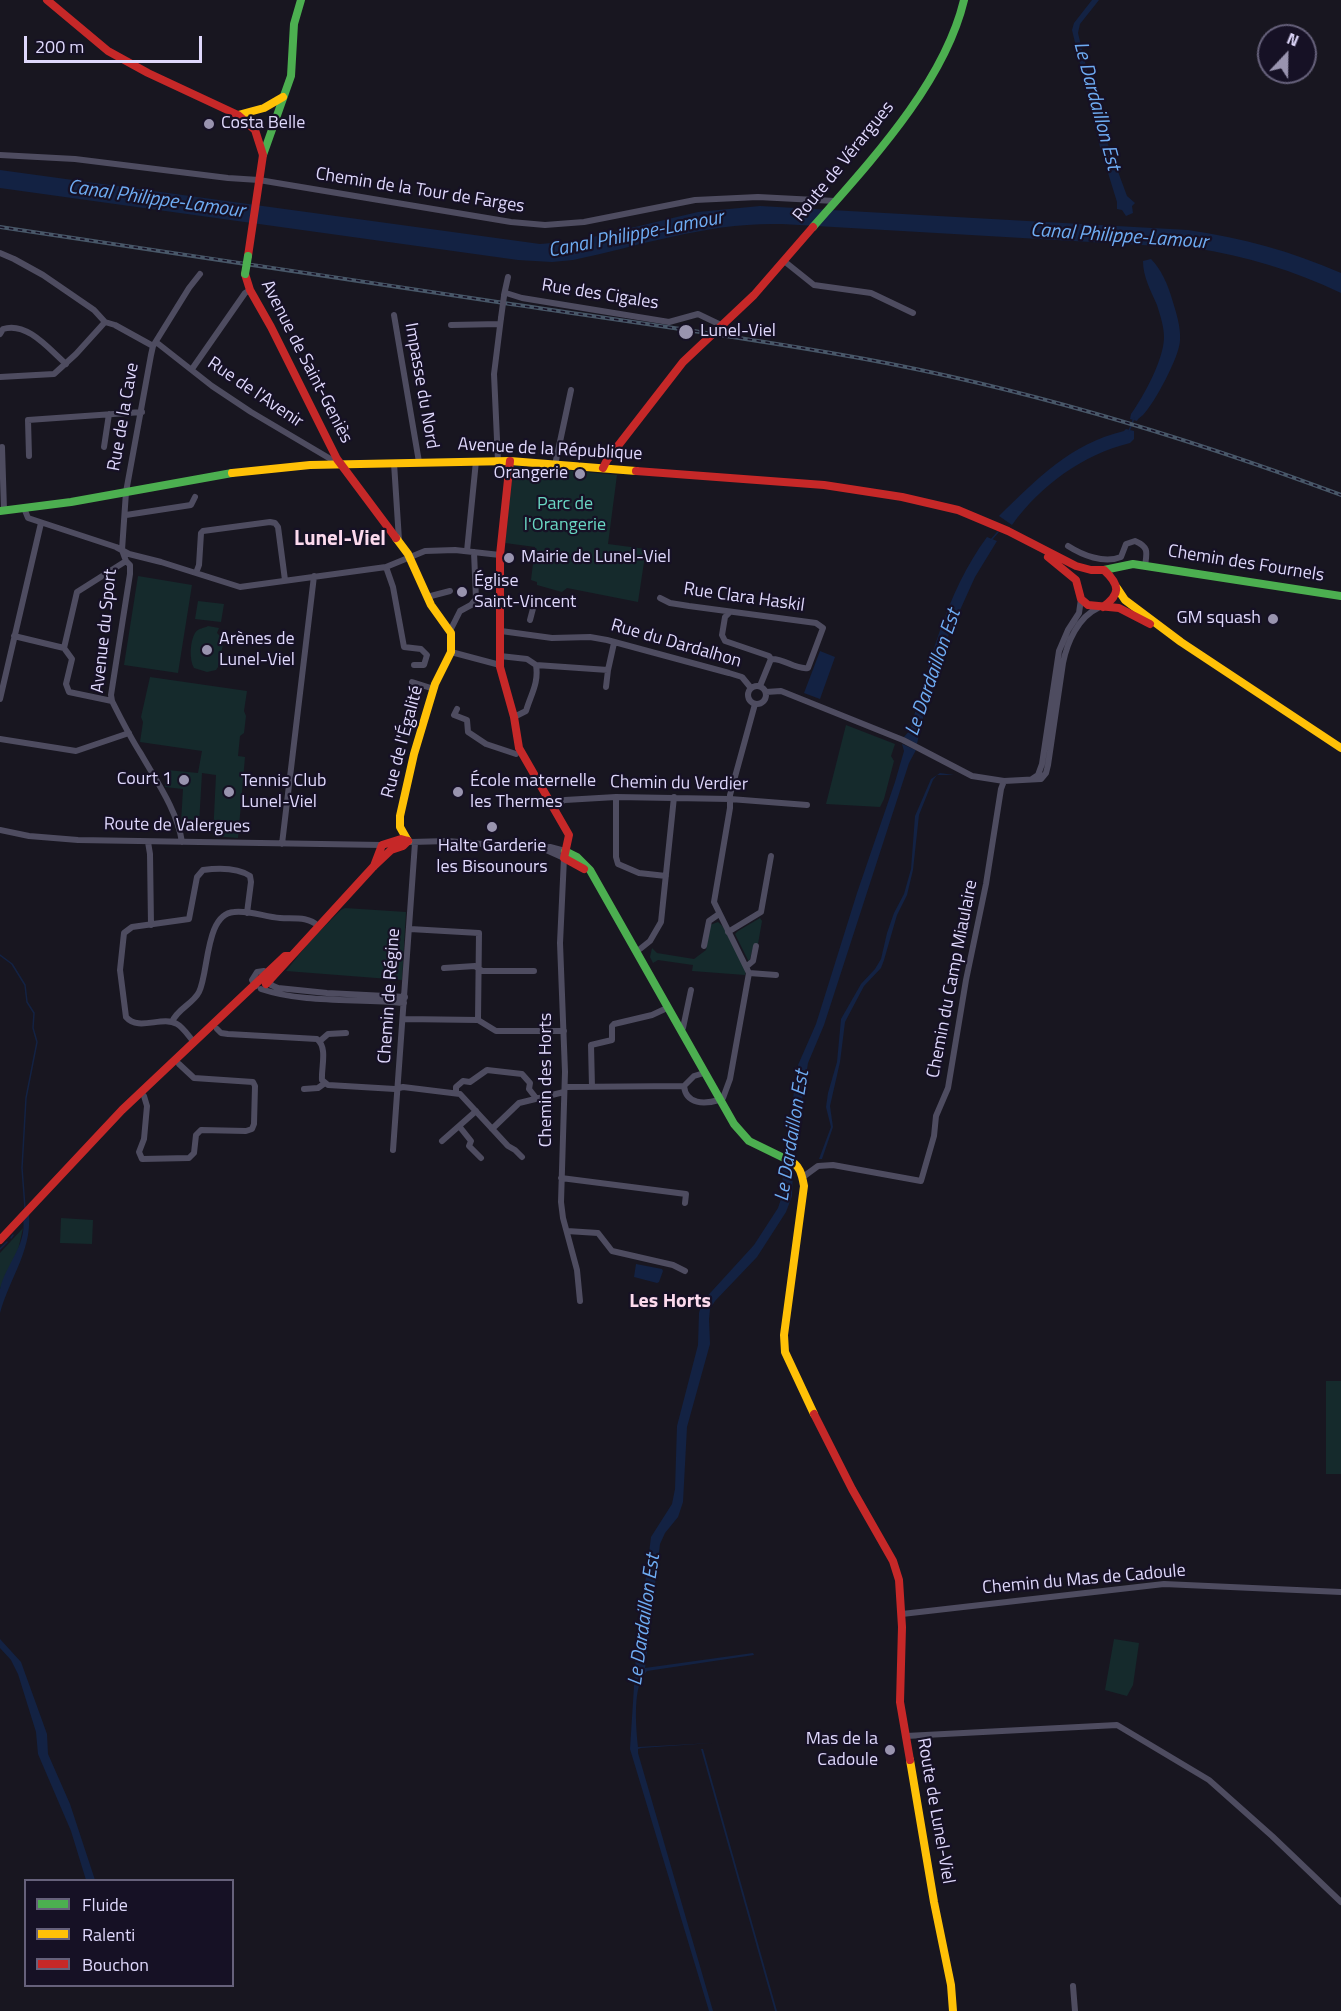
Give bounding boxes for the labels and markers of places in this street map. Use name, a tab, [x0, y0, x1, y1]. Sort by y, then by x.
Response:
place label: Costa Belle	[221, 113, 305, 135]
marker: Costa Belle	[202, 117, 216, 131]
place label: Lunel-Viel	[700, 321, 776, 343]
marker: Lunel-Viel	[677, 323, 695, 341]
place label: Orangerie	[494, 463, 568, 485]
marker: Orangerie	[573, 467, 587, 481]
place label: Mairie de Lunel-Viel	[521, 547, 671, 569]
marker: Mairie de Lunel-Viel	[502, 551, 516, 565]
place label: Église Saint-Vincent	[474, 571, 576, 614]
marker: Église Saint-Vincent	[455, 585, 469, 599]
place label: GM squash	[1176, 608, 1261, 630]
marker: GM squash	[1266, 612, 1280, 626]
place label: Arènes de Lunel-Viel	[219, 629, 295, 672]
marker: Arènes de Lunel-Viel	[200, 643, 214, 657]
place label: Court 1	[117, 769, 172, 791]
place label: Tennis Club Lunel-Viel	[241, 771, 326, 814]
place label: École maternelle les Thermes	[470, 771, 596, 814]
marker: Court 1	[177, 773, 191, 787]
marker: Tennis Club Lunel-Viel	[222, 785, 236, 799]
marker: École maternelle les Thermes	[451, 785, 465, 799]
marker: Halte Garderie les Bisounours	[485, 820, 499, 834]
place label: Halte Garderie les Bisounours	[436, 836, 548, 878]
place label: Mas de la Cadoule	[806, 1729, 878, 1772]
marker: Mas de la Cadoule	[883, 1743, 897, 1757]

